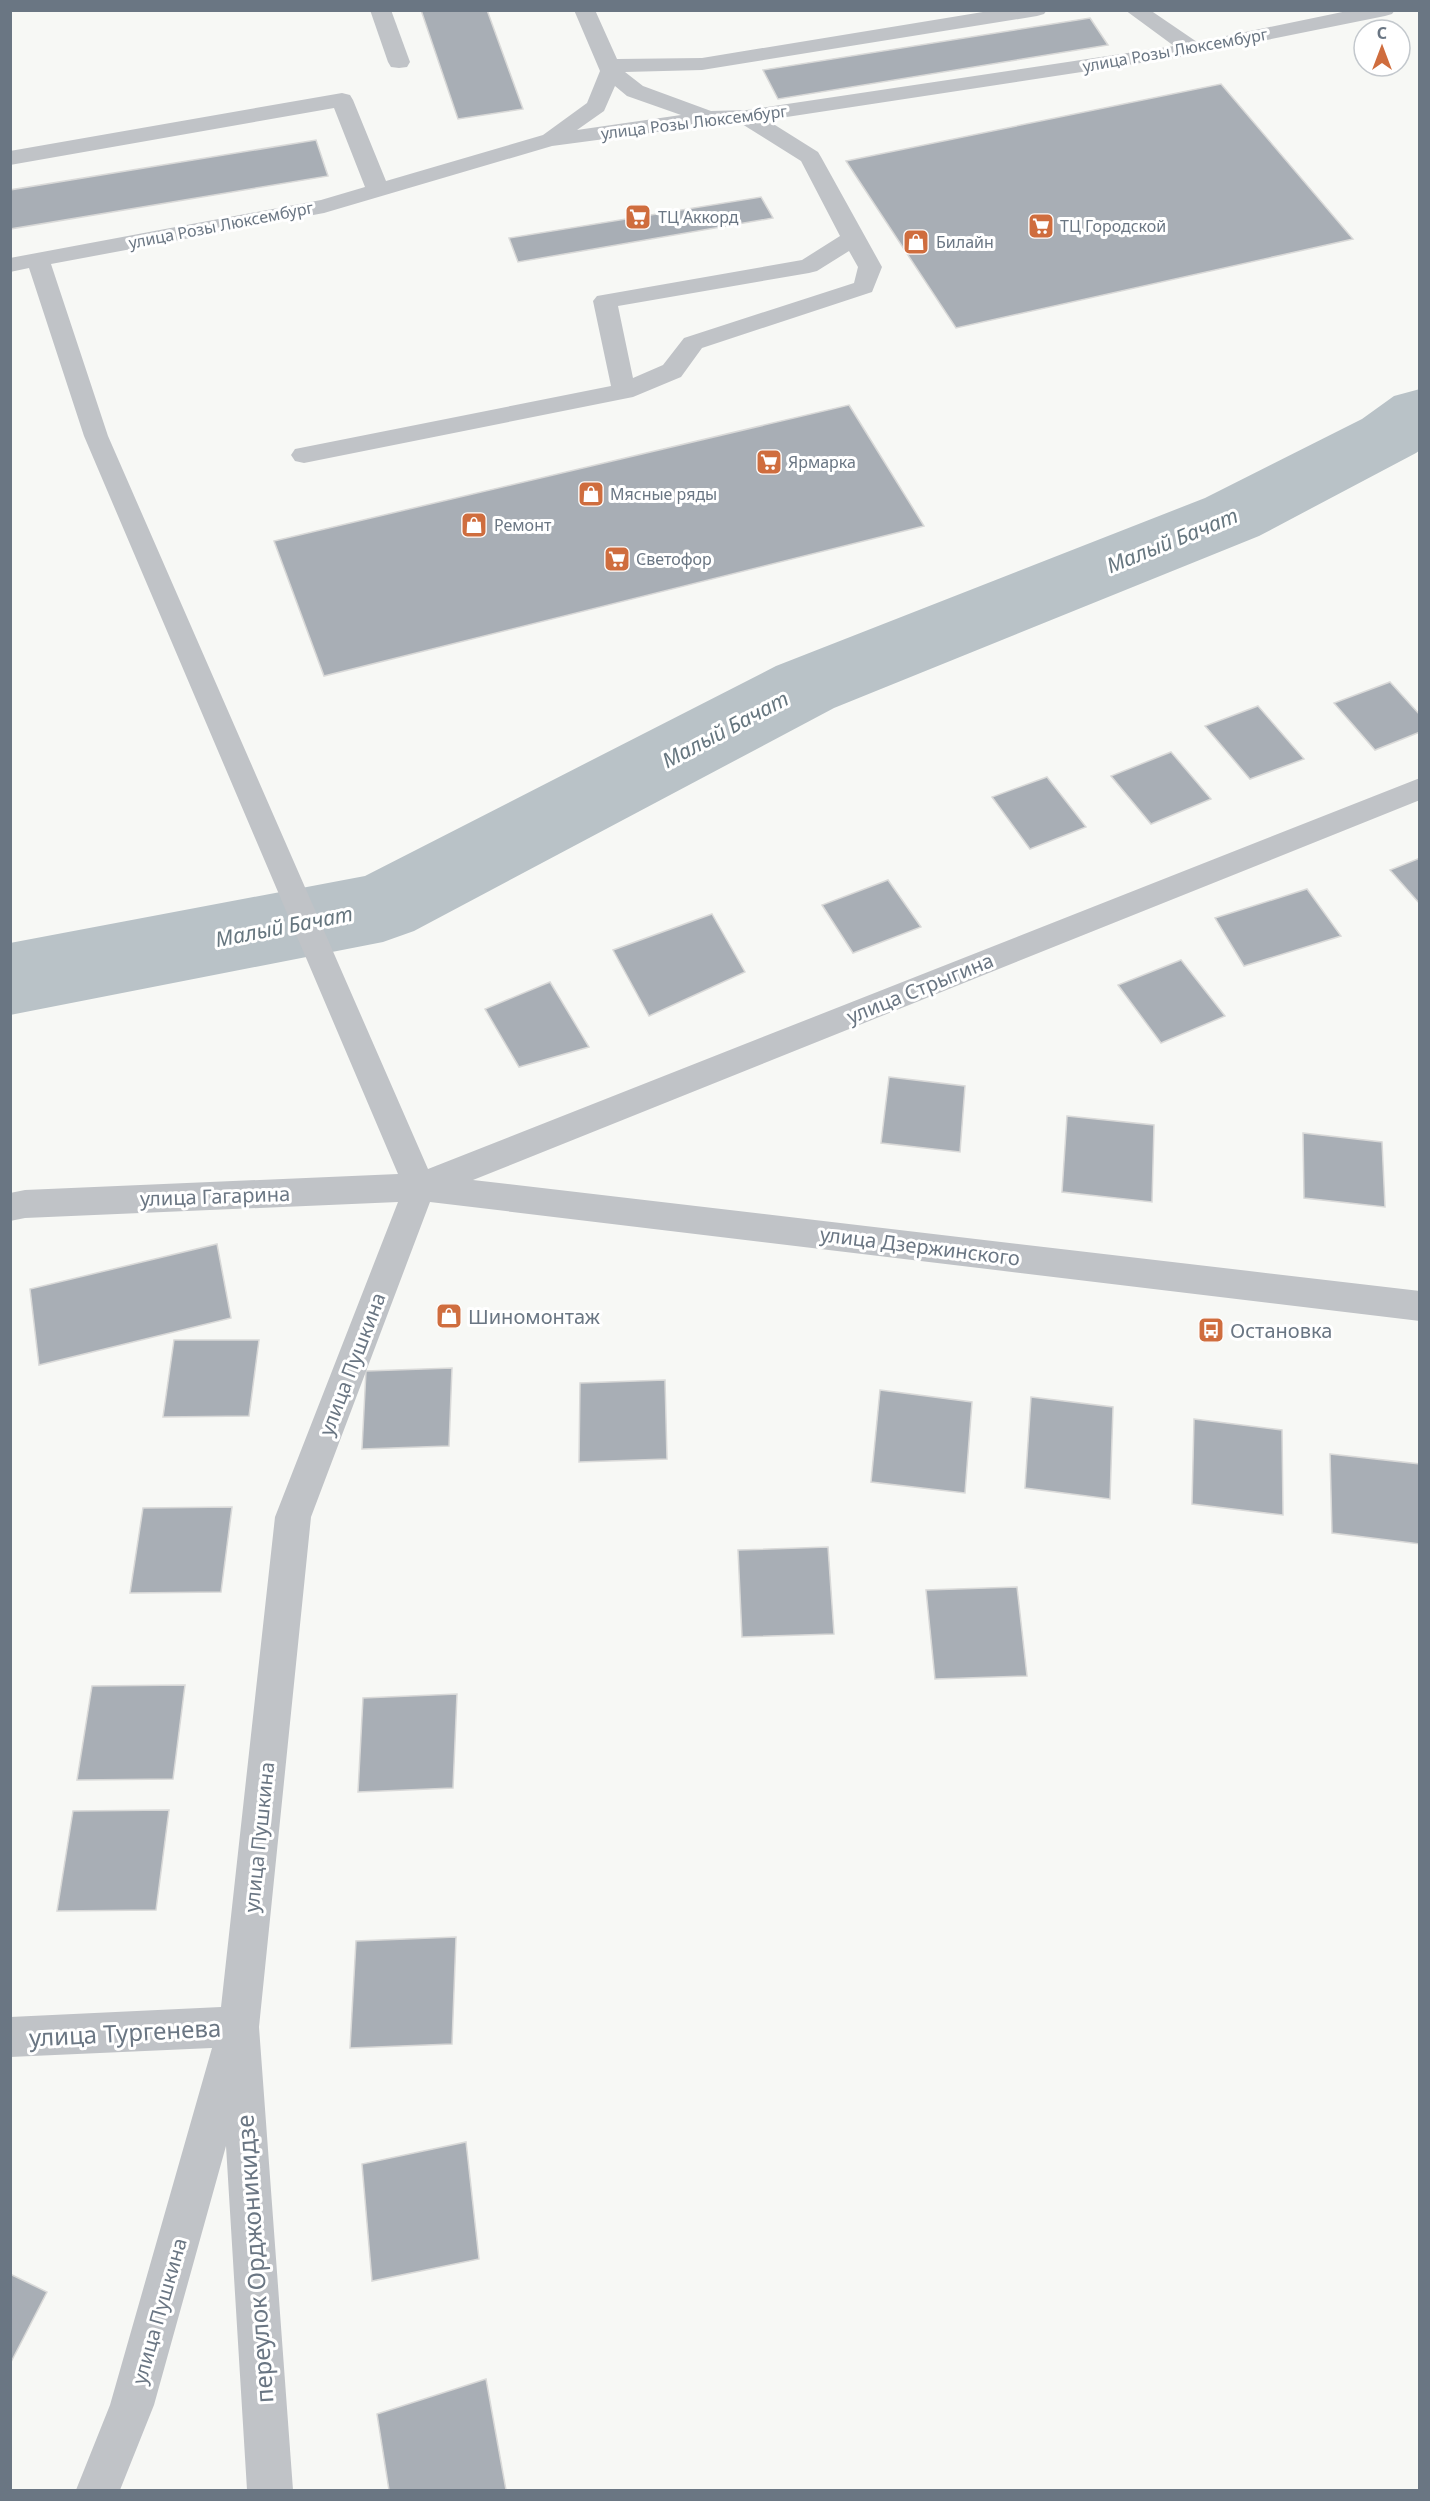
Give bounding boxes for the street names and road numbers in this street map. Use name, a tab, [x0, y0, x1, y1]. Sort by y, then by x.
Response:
street label: улица Розы Люксембург	[1081, 23, 1269, 77]
street label: улица Розы Люксембург	[600, 100, 788, 144]
street label: улица Розы Люксембург	[127, 196, 315, 254]
street label: улица Стрыгина	[843, 946, 997, 1030]
street label: улица Гагарина	[139, 1180, 291, 1212]
street label: улица Дзержинского	[818, 1220, 1022, 1272]
street label: улица Пушкина	[312, 1289, 392, 1439]
street label: улица Пушкина	[238, 1760, 280, 1914]
street label: улица Тургенева	[28, 2010, 222, 2054]
street label: переулок Орджоникидзе	[227, 2114, 281, 2404]
street label: улица Пушкина	[125, 2235, 193, 2387]

